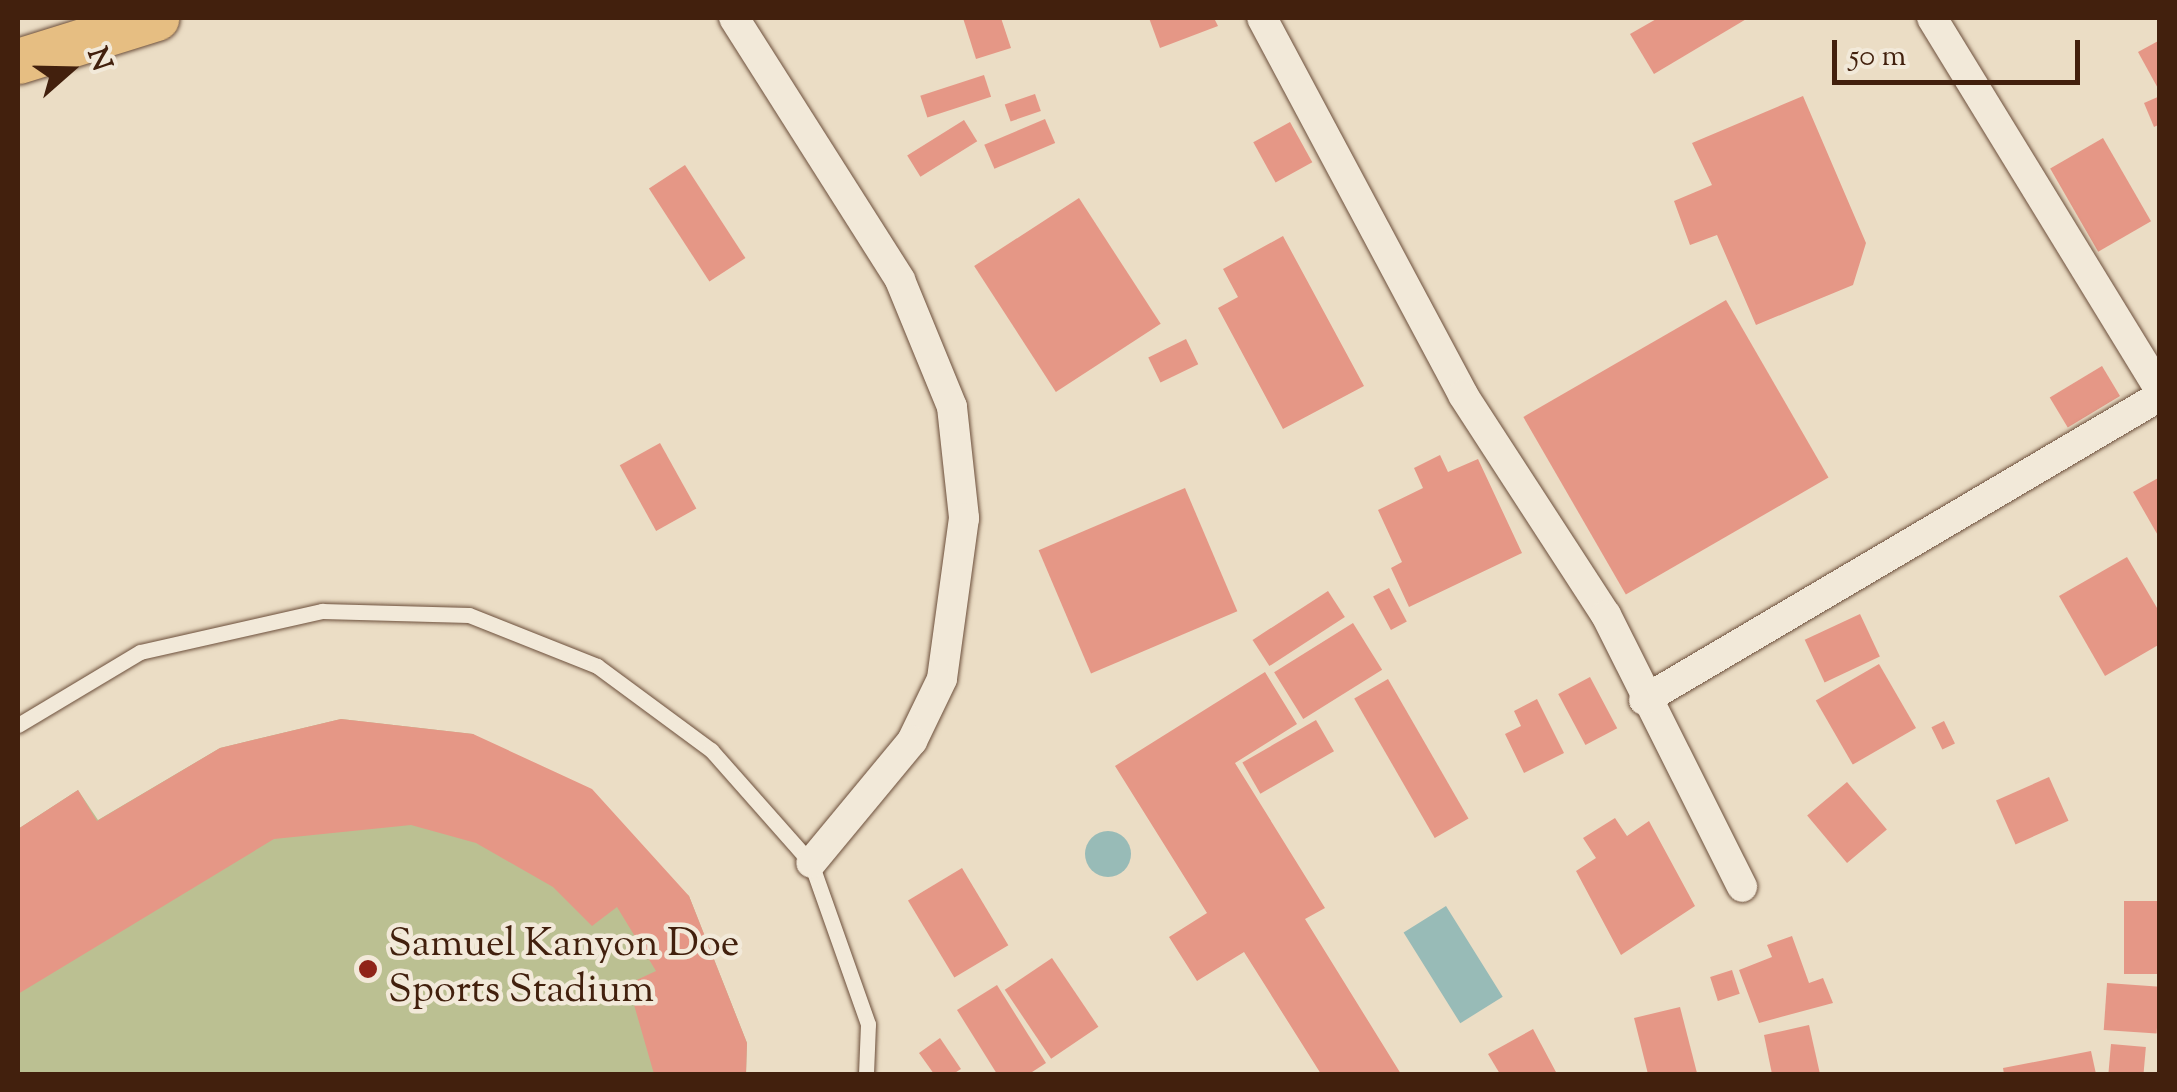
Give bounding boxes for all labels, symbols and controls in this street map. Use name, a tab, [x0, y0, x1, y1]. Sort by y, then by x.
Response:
north arrow	[20, 20, 120, 120]
scale bar	[1837, 20, 2084, 82]
text: 50 m	[1849, 36, 1906, 79]
text: N	[76, 42, 121, 77]
place label: Samuel Kanyon Doe Sports Stadium	[388, 922, 739, 1016]
marker: Samuel Kanyon Doe Sports Stadium	[357, 958, 379, 980]

